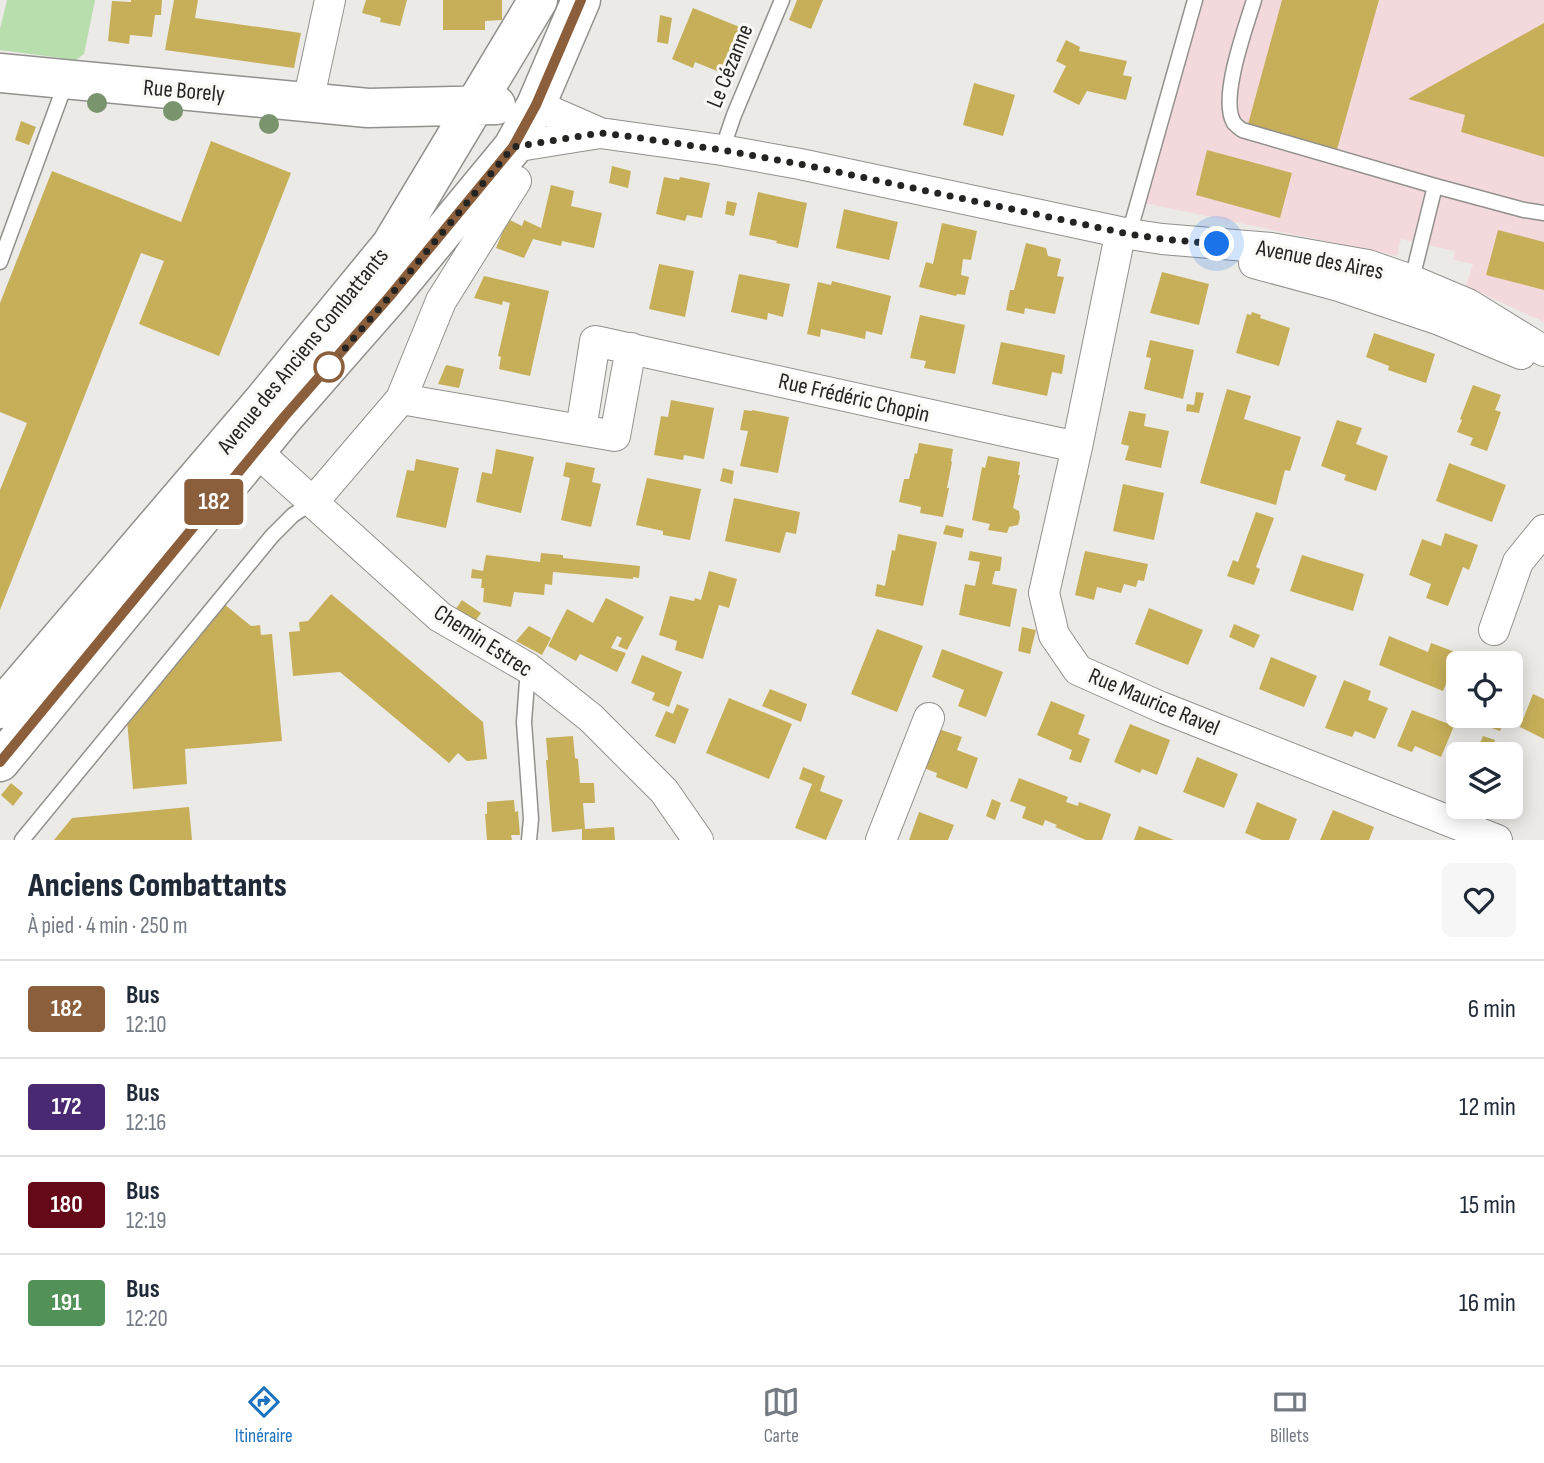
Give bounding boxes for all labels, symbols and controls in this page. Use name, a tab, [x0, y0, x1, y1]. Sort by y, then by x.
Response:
street label: Le Cézanne	[701, 20, 759, 112]
street label: Rue Borely	[142, 73, 226, 109]
your location	[1199, 226, 1234, 261]
street label: Avenue des Aires	[1253, 234, 1386, 286]
street label: Avenue des Anciens Combattants	[211, 242, 395, 460]
unlabelled marker	[314, 352, 344, 382]
street label: Rue Frédéric Chopin	[776, 367, 932, 429]
line badge: 182	[174, 479, 254, 525]
text: 182	[198, 487, 230, 516]
street label: Chemin Estrec	[428, 599, 538, 683]
map controls	[1446, 651, 1523, 819]
button: locate	[1446, 651, 1523, 728]
street label: Rue Maurice Ravel	[1084, 662, 1224, 742]
button: layers	[1446, 742, 1523, 819]
button: heart	[1442, 863, 1516, 937]
text: Anciens Combattants	[28, 866, 287, 906]
text: À pied · 4 min · 250 m	[28, 912, 187, 940]
text: Bus	[126, 980, 160, 1011]
text: 182	[51, 994, 82, 1023]
text: 6 min	[1468, 994, 1516, 1025]
text: 12:10	[126, 1011, 166, 1039]
text: Bus	[126, 1078, 160, 1109]
text: 172	[51, 1092, 82, 1121]
text: 12 min	[1459, 1092, 1516, 1123]
text: 12:16	[126, 1109, 166, 1137]
text: Bus	[126, 1176, 160, 1207]
text: 180	[50, 1190, 83, 1219]
text: 15 min	[1460, 1190, 1516, 1221]
text: 12:19	[126, 1207, 166, 1235]
text: Bus	[126, 1274, 160, 1305]
text: 191	[51, 1288, 82, 1317]
text: 16 min	[1459, 1288, 1516, 1319]
text: 12:20	[126, 1305, 168, 1333]
tab: Itinéraire	[235, 1383, 293, 1448]
tab: Carte	[762, 1383, 800, 1448]
tab: Billets	[1270, 1383, 1309, 1448]

